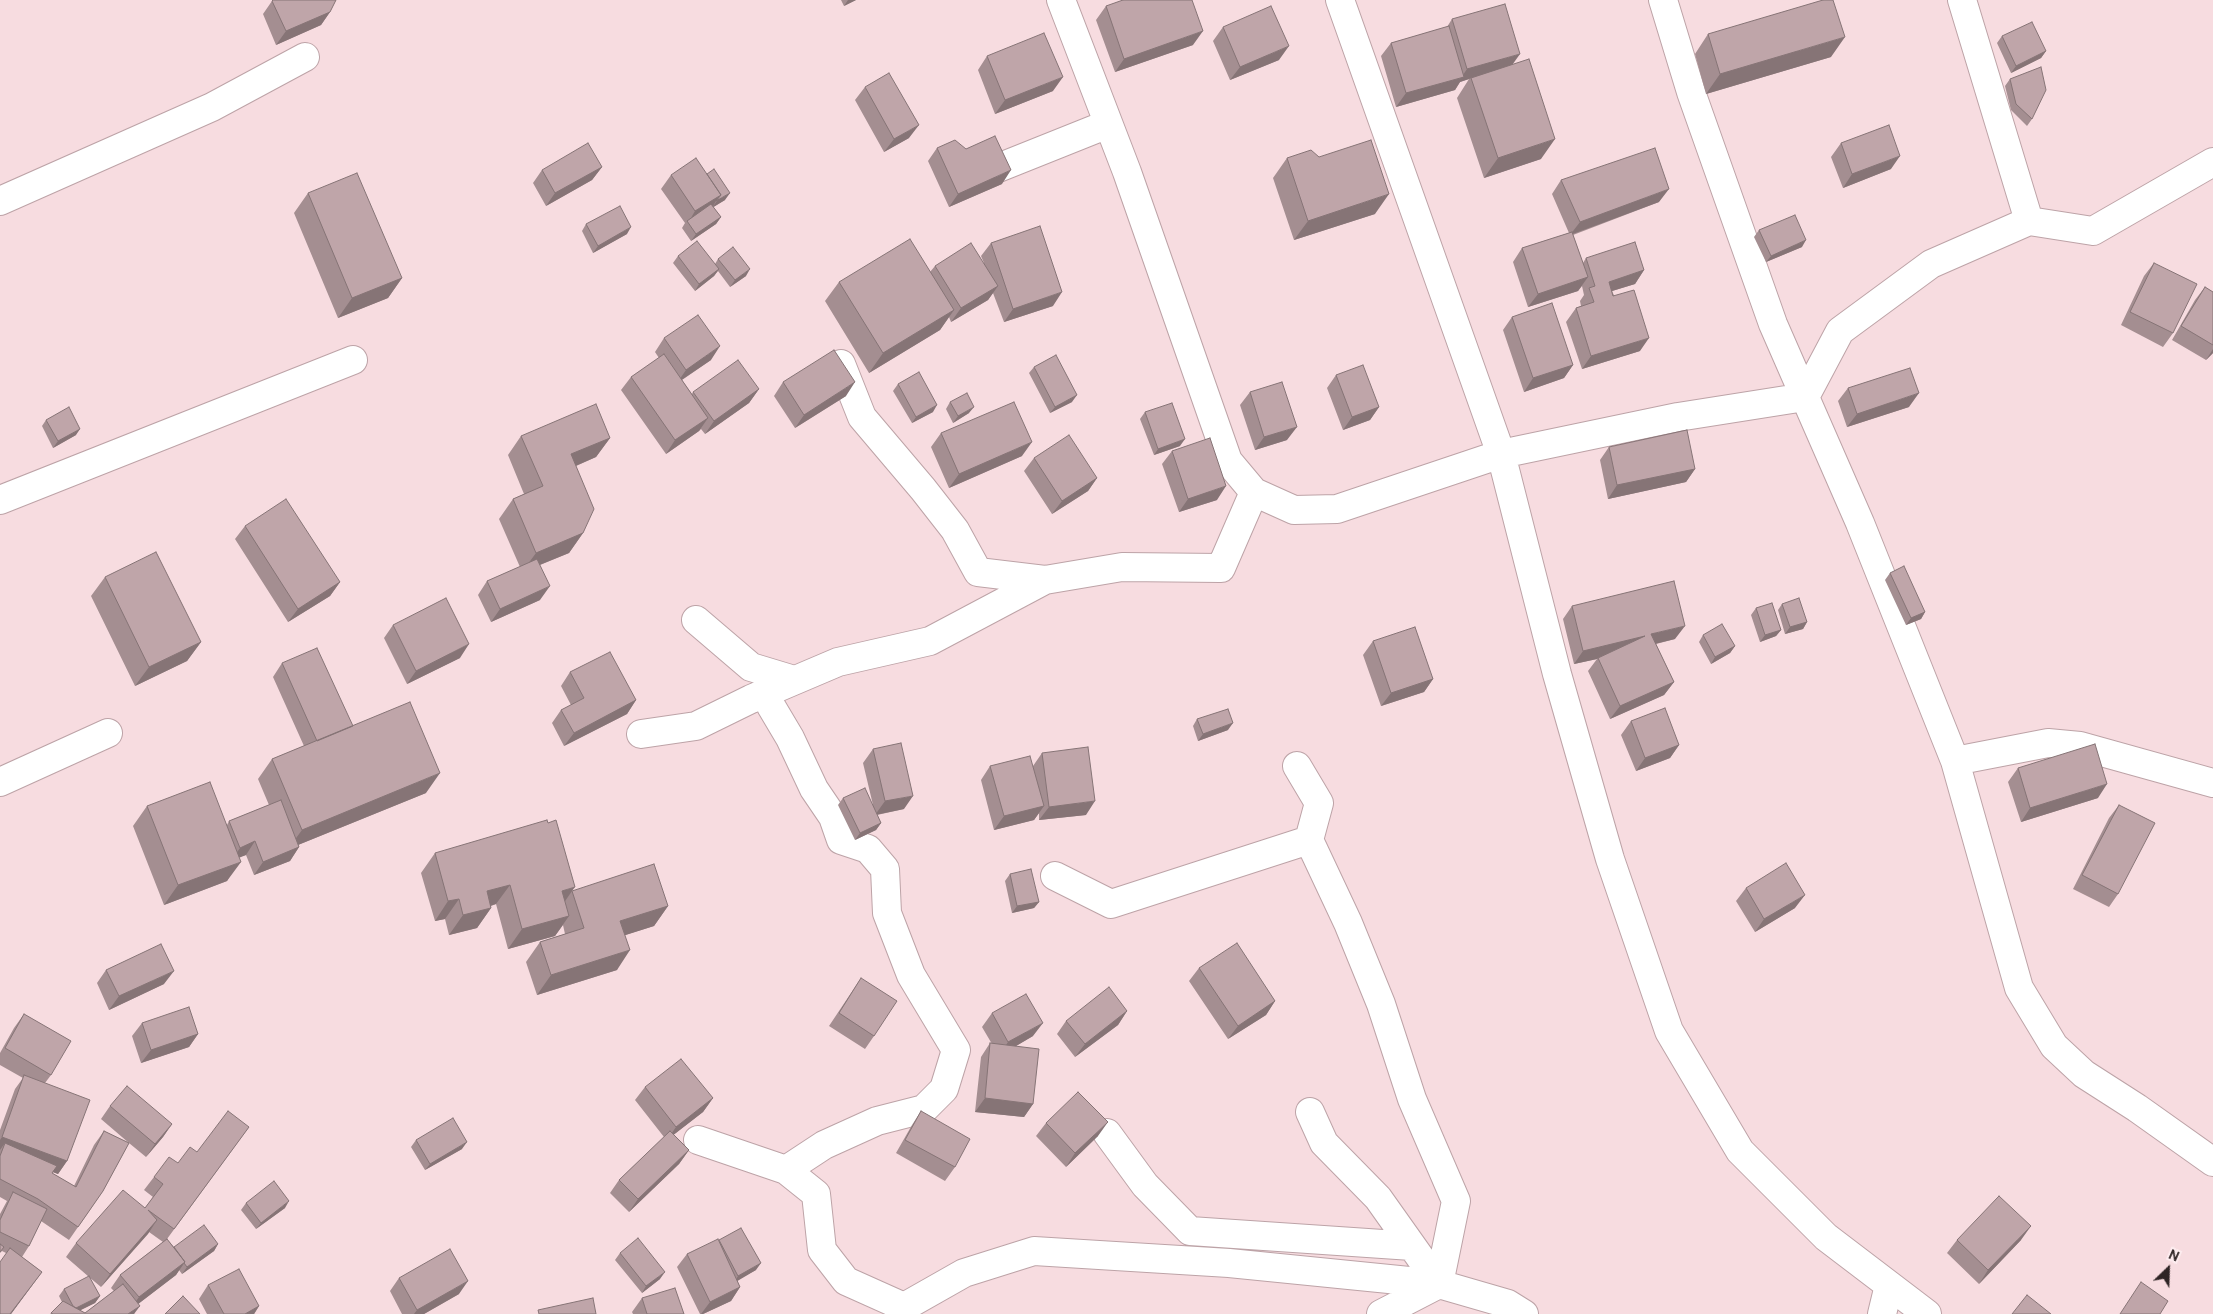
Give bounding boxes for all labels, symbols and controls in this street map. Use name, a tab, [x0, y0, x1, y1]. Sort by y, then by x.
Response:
north arrow	[2143, 1244, 2193, 1294]
text: N	[2166, 1245, 2182, 1266]

